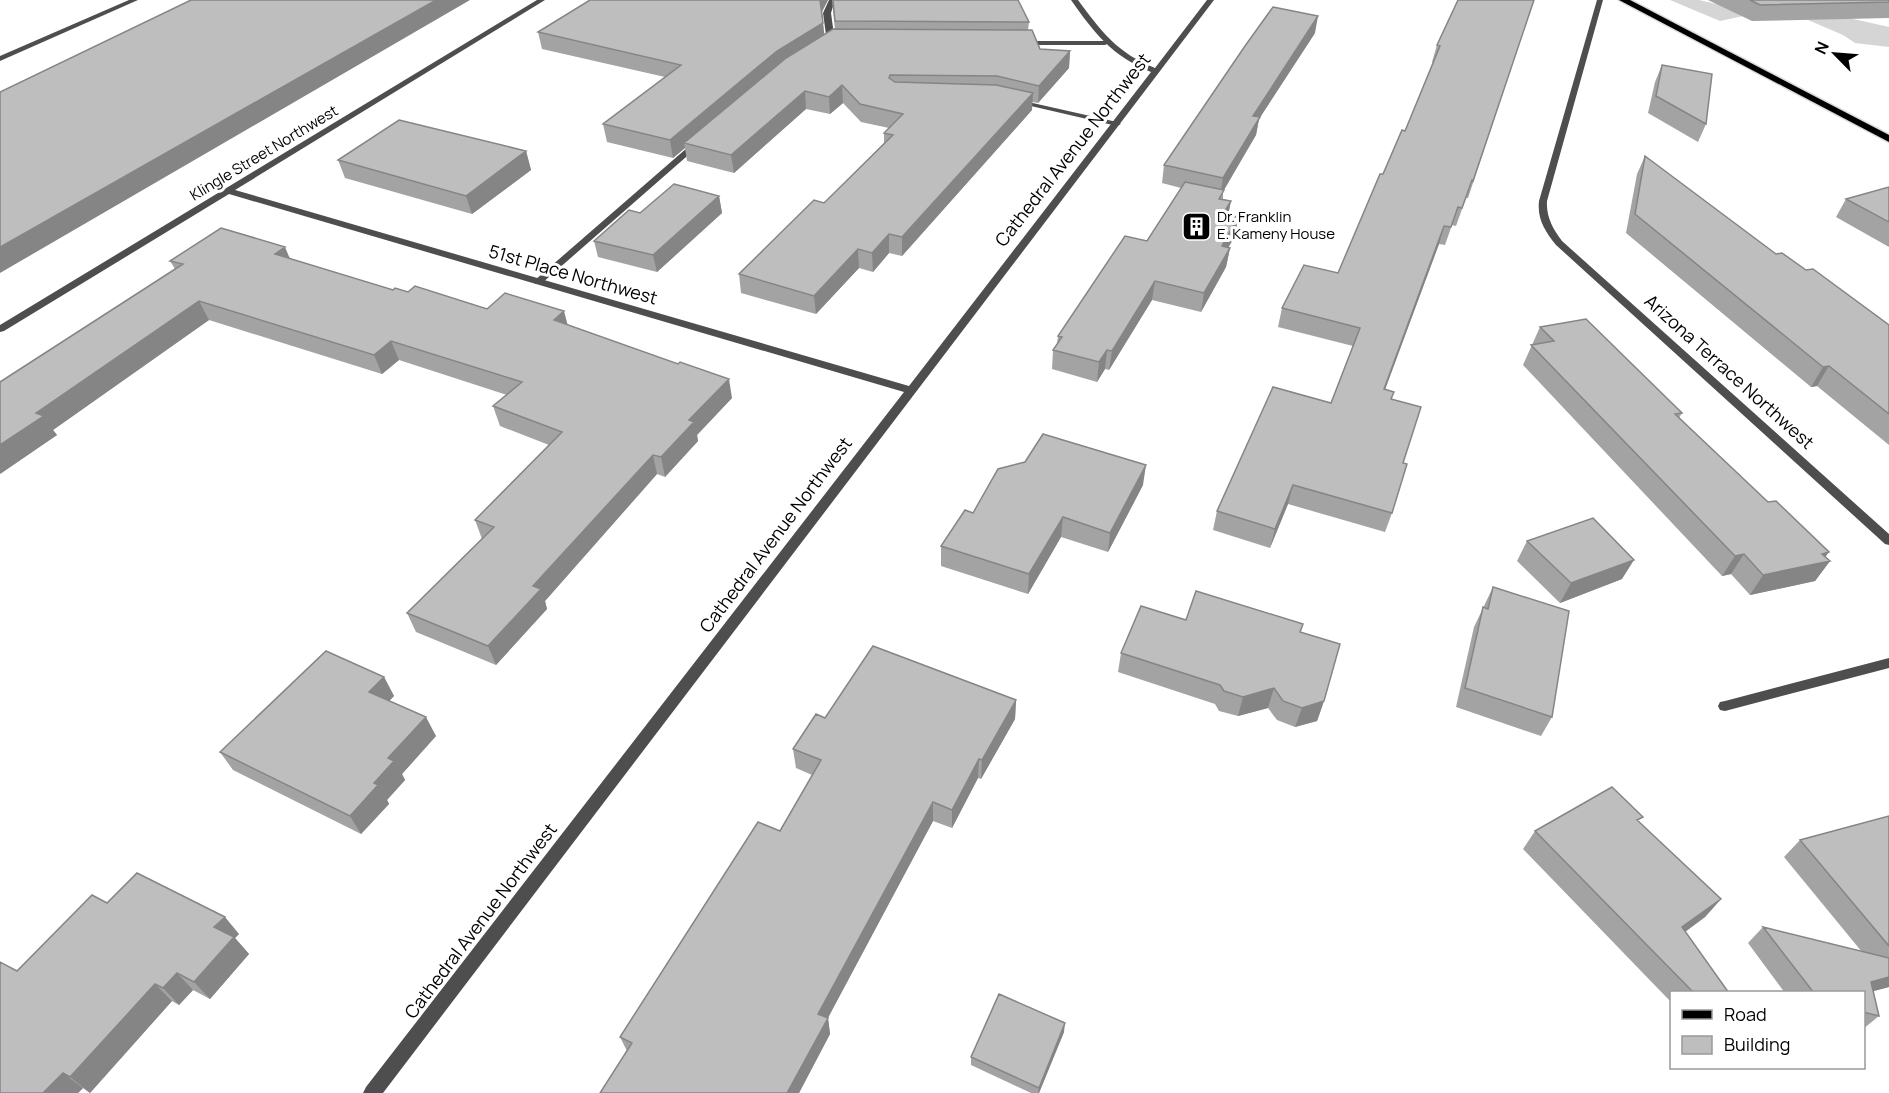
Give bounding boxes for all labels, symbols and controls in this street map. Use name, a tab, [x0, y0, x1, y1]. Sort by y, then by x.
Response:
north arrow	[1805, 24, 1865, 84]
text: N	[1809, 38, 1834, 58]
street label: Cathedral Avenue Northwest	[989, 48, 1155, 251]
street label: Klingle Street Northwest	[186, 100, 342, 205]
place label: Dr. Franklin E. Kameny House	[1217, 206, 1335, 244]
building icon: Dr. Franklin E. Kameny House	[1180, 210, 1212, 242]
street label: 51st Place Northwest	[486, 238, 660, 310]
street label: Arizona Terrace Northwest	[1640, 289, 1819, 454]
street label: Cathedral Avenue Northwest	[694, 432, 857, 637]
street label: Cathedral Avenue Northwest	[399, 818, 562, 1023]
legend	[1670, 991, 1865, 1069]
text: Road	[1724, 1002, 1767, 1026]
text: Building	[1724, 1032, 1790, 1056]

